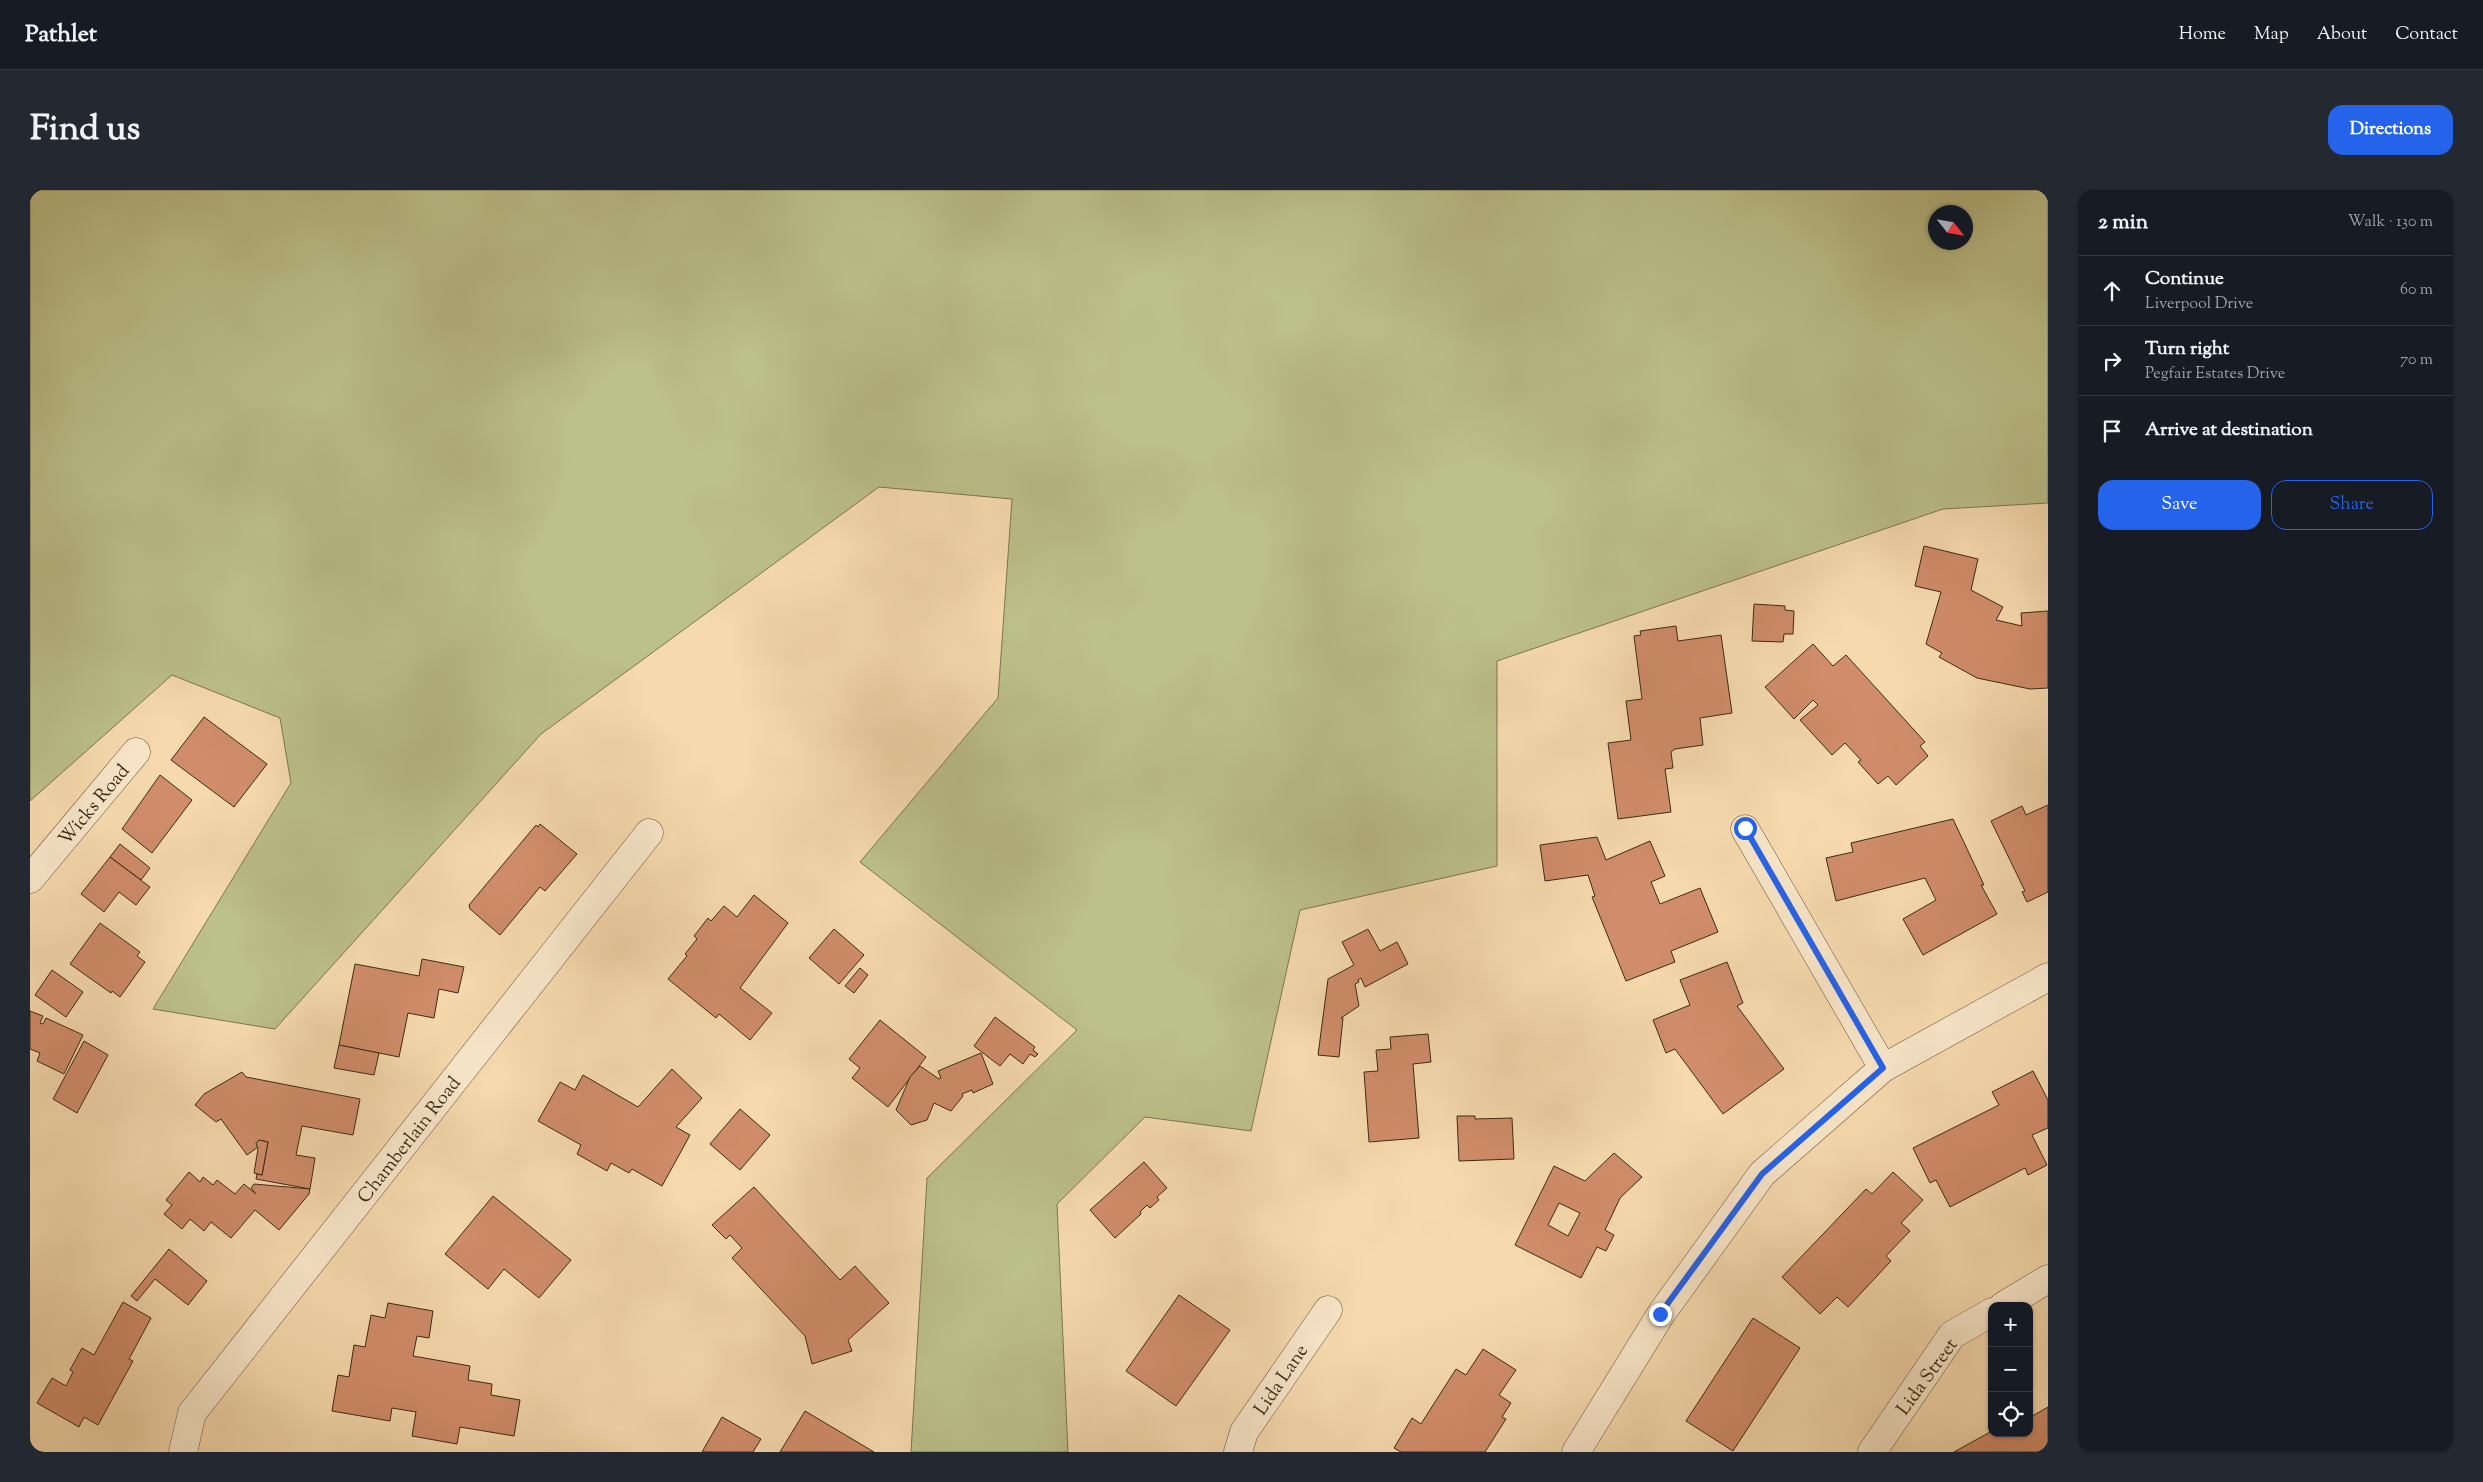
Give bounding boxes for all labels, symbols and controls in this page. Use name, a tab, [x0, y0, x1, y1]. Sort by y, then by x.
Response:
text: Pathlet	[25, 18, 97, 52]
text: Home	[2179, 22, 2226, 48]
text: Map	[2254, 22, 2289, 48]
text: About	[2317, 22, 2367, 48]
text: Contact	[2395, 22, 2458, 48]
text: Find us	[30, 105, 140, 156]
button: Directions	[2328, 105, 2453, 155]
north arrow	[1928, 205, 1973, 250]
text: 2 min	[2098, 208, 2148, 238]
text: Walk · 130 m	[2348, 211, 2433, 234]
text: Continue	[2145, 266, 2224, 293]
icon: ahead	[2098, 277, 2126, 305]
text: 60 m	[2400, 279, 2433, 302]
text: Liverpool Drive	[2145, 293, 2253, 316]
text: Turn right	[2145, 336, 2229, 363]
icon: right	[2098, 347, 2126, 375]
text: 70 m	[2400, 349, 2433, 372]
text: Pegfair Estates Drive	[2145, 363, 2285, 386]
icon: arrive	[2098, 417, 2126, 445]
text: Arrive at destination	[2145, 417, 2313, 444]
button: Save	[2098, 480, 2261, 530]
button: Share	[2271, 480, 2433, 530]
street label: Wicks Road	[53, 759, 137, 852]
route start	[1734, 817, 1757, 840]
street label: Chamberlain Road	[352, 1071, 468, 1210]
map controls	[1988, 1302, 2033, 1437]
button: +	[1988, 1302, 2033, 1347]
route end	[1649, 1303, 1672, 1326]
street label: Lida Street	[1891, 1333, 1966, 1422]
street label: Lida Lane	[1248, 1339, 1316, 1421]
button: −	[1988, 1347, 2033, 1392]
button: locate	[1988, 1392, 2033, 1437]

